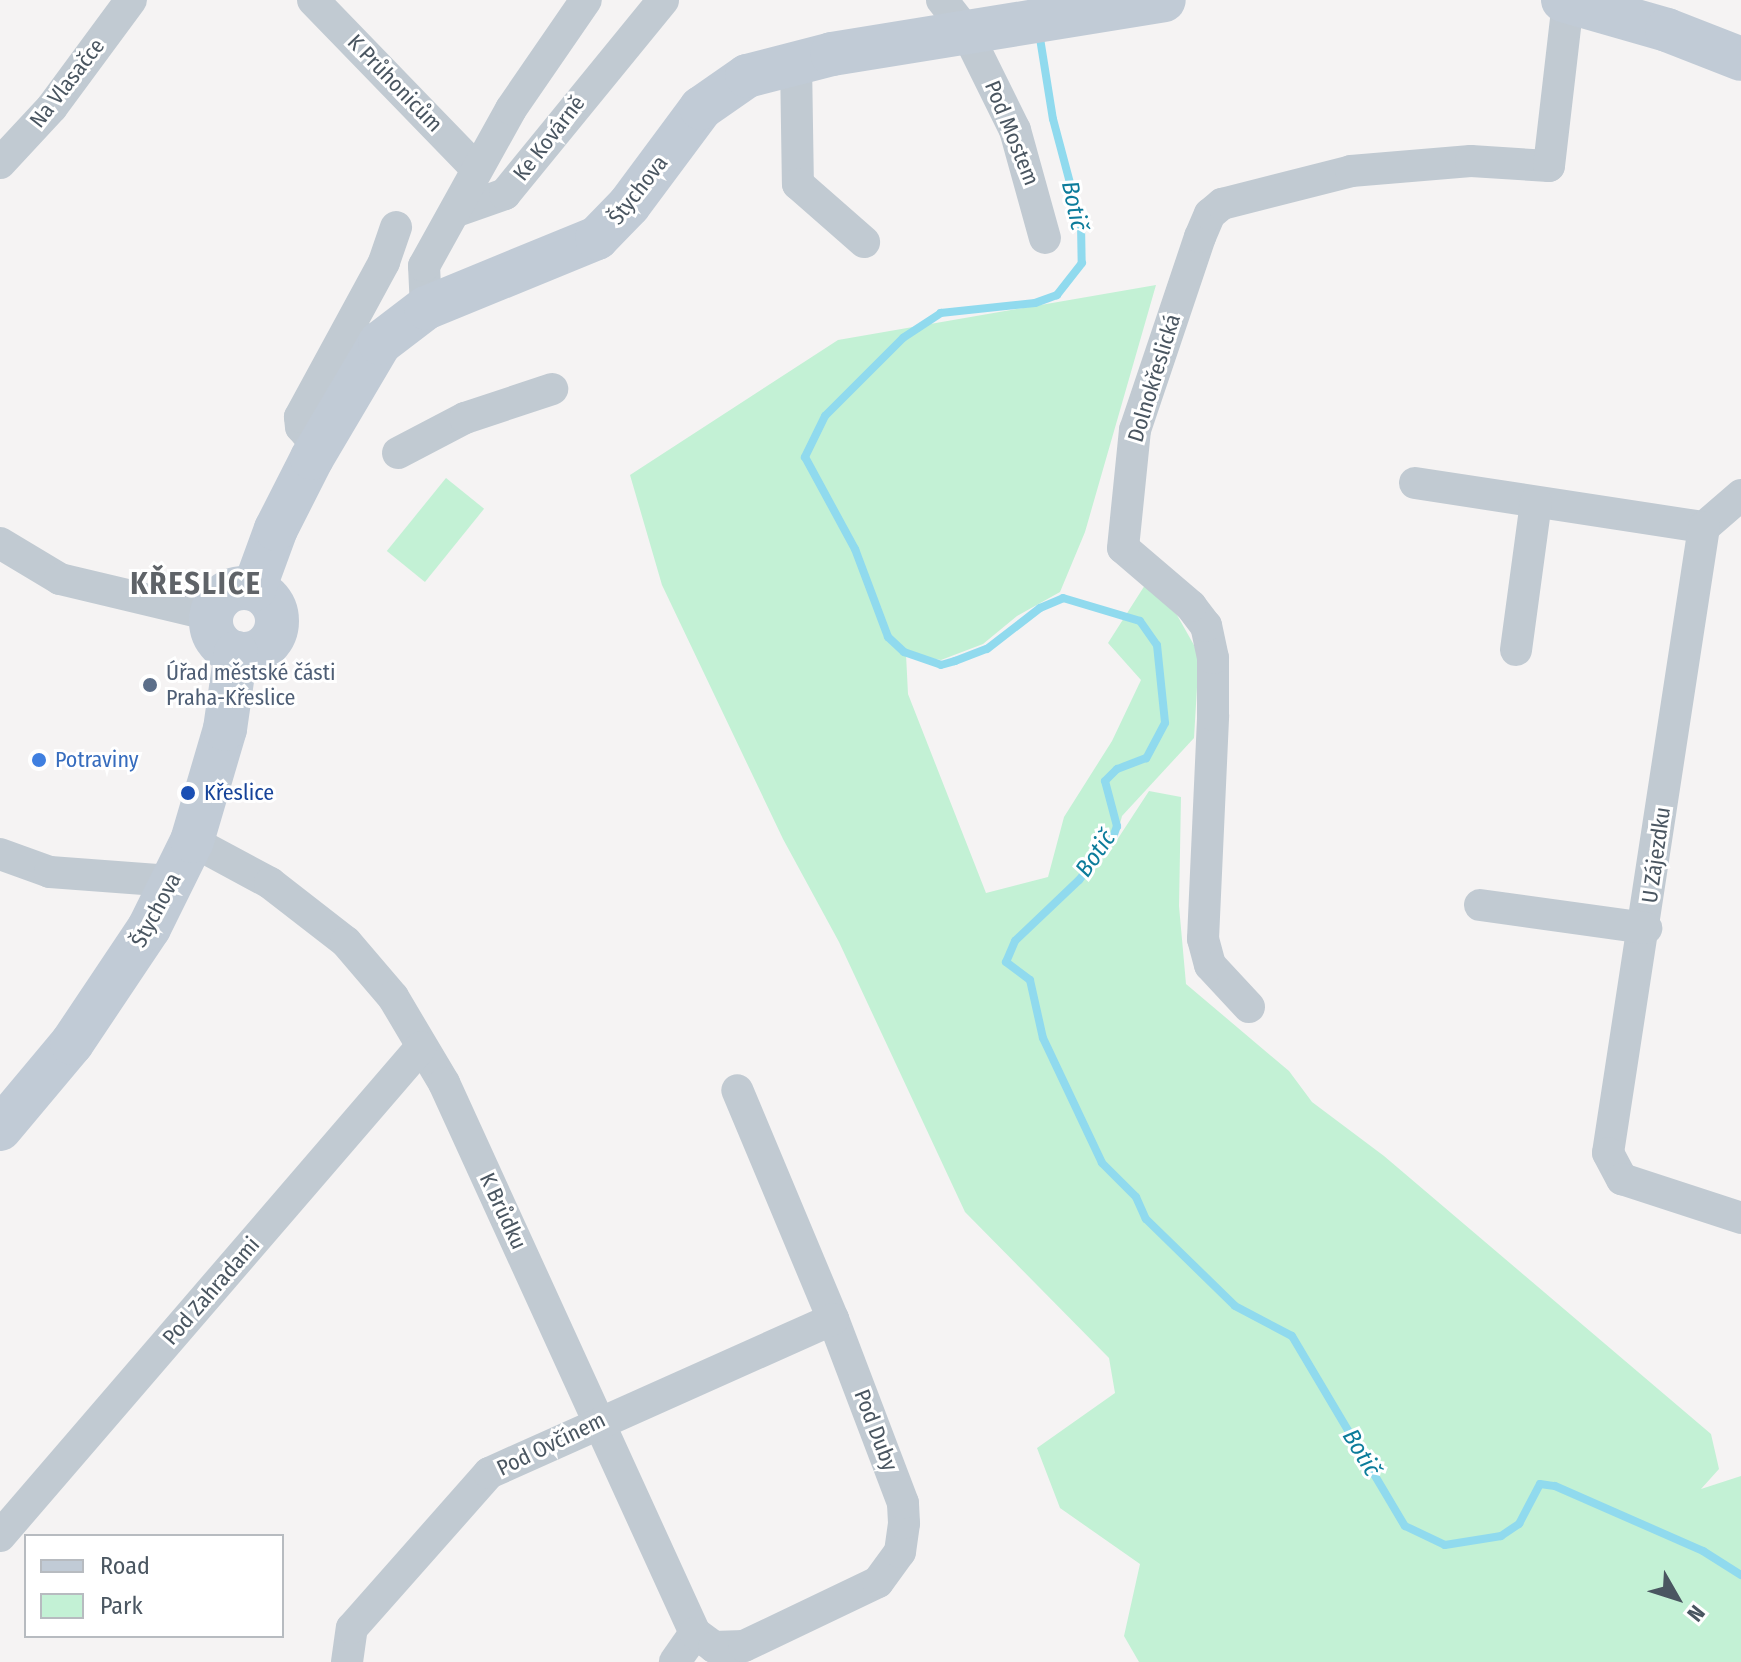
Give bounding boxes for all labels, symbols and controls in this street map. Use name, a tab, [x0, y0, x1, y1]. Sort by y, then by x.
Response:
street label: K Průhonicům	[342, 29, 448, 137]
street label: Na Vlasačce	[24, 33, 110, 133]
street label: Pod Mostem	[979, 77, 1045, 189]
street label: Ke Kovárně	[508, 90, 590, 186]
street label: Štychova	[603, 150, 673, 230]
water label: Botič	[1055, 179, 1093, 233]
street label: Dolnokřeslická	[1122, 311, 1186, 445]
district label: KŘESLICE	[130, 566, 262, 602]
place label: Úřad městské části Praha-Křeslice	[166, 659, 335, 710]
marker: Úřad městské části Praha-Křeslice	[141, 676, 159, 694]
place label: Potraviny	[55, 747, 139, 773]
marker: Potraviny	[30, 751, 48, 769]
place label: Křeslice	[204, 780, 274, 806]
marker: Křeslice	[179, 784, 197, 802]
street label: U Zájezdku	[1636, 805, 1676, 905]
water label: Botič	[1070, 825, 1122, 883]
street label: Štychova	[125, 868, 187, 952]
street label: K Brůdku	[474, 1169, 532, 1253]
street label: Pod Zahradami	[157, 1232, 265, 1350]
street label: Pod Duby	[848, 1386, 904, 1474]
street label: Pod Ovčínem	[493, 1406, 609, 1482]
water label: Botič	[1336, 1424, 1386, 1482]
legend	[24, 1534, 284, 1638]
text: Road	[100, 1552, 150, 1580]
north arrow	[1637, 1558, 1717, 1638]
text: Park	[100, 1592, 143, 1620]
text: N	[1681, 1600, 1711, 1627]

